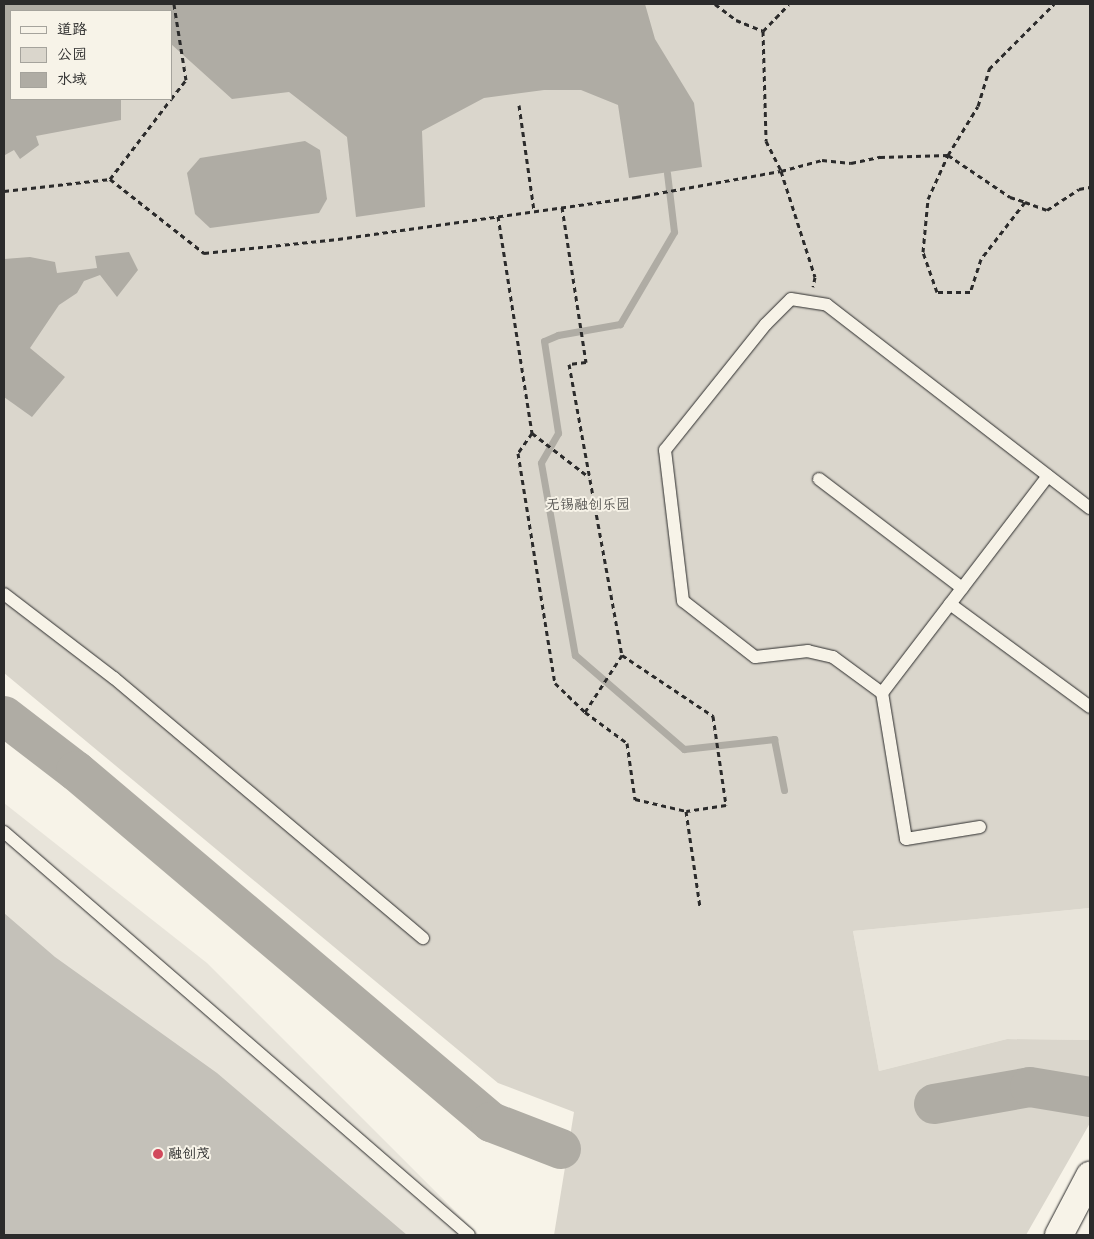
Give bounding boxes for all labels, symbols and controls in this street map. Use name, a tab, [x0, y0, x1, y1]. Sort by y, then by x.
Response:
legend	[10, 10, 172, 100]
text: 道路	[57, 18, 87, 42]
text: 公园	[57, 43, 87, 67]
text: 水域	[57, 68, 87, 92]
park label: 无锡融创乐园	[546, 497, 630, 513]
place label: 融创茂	[168, 1146, 210, 1162]
marker: 融创茂	[152, 1148, 164, 1160]

